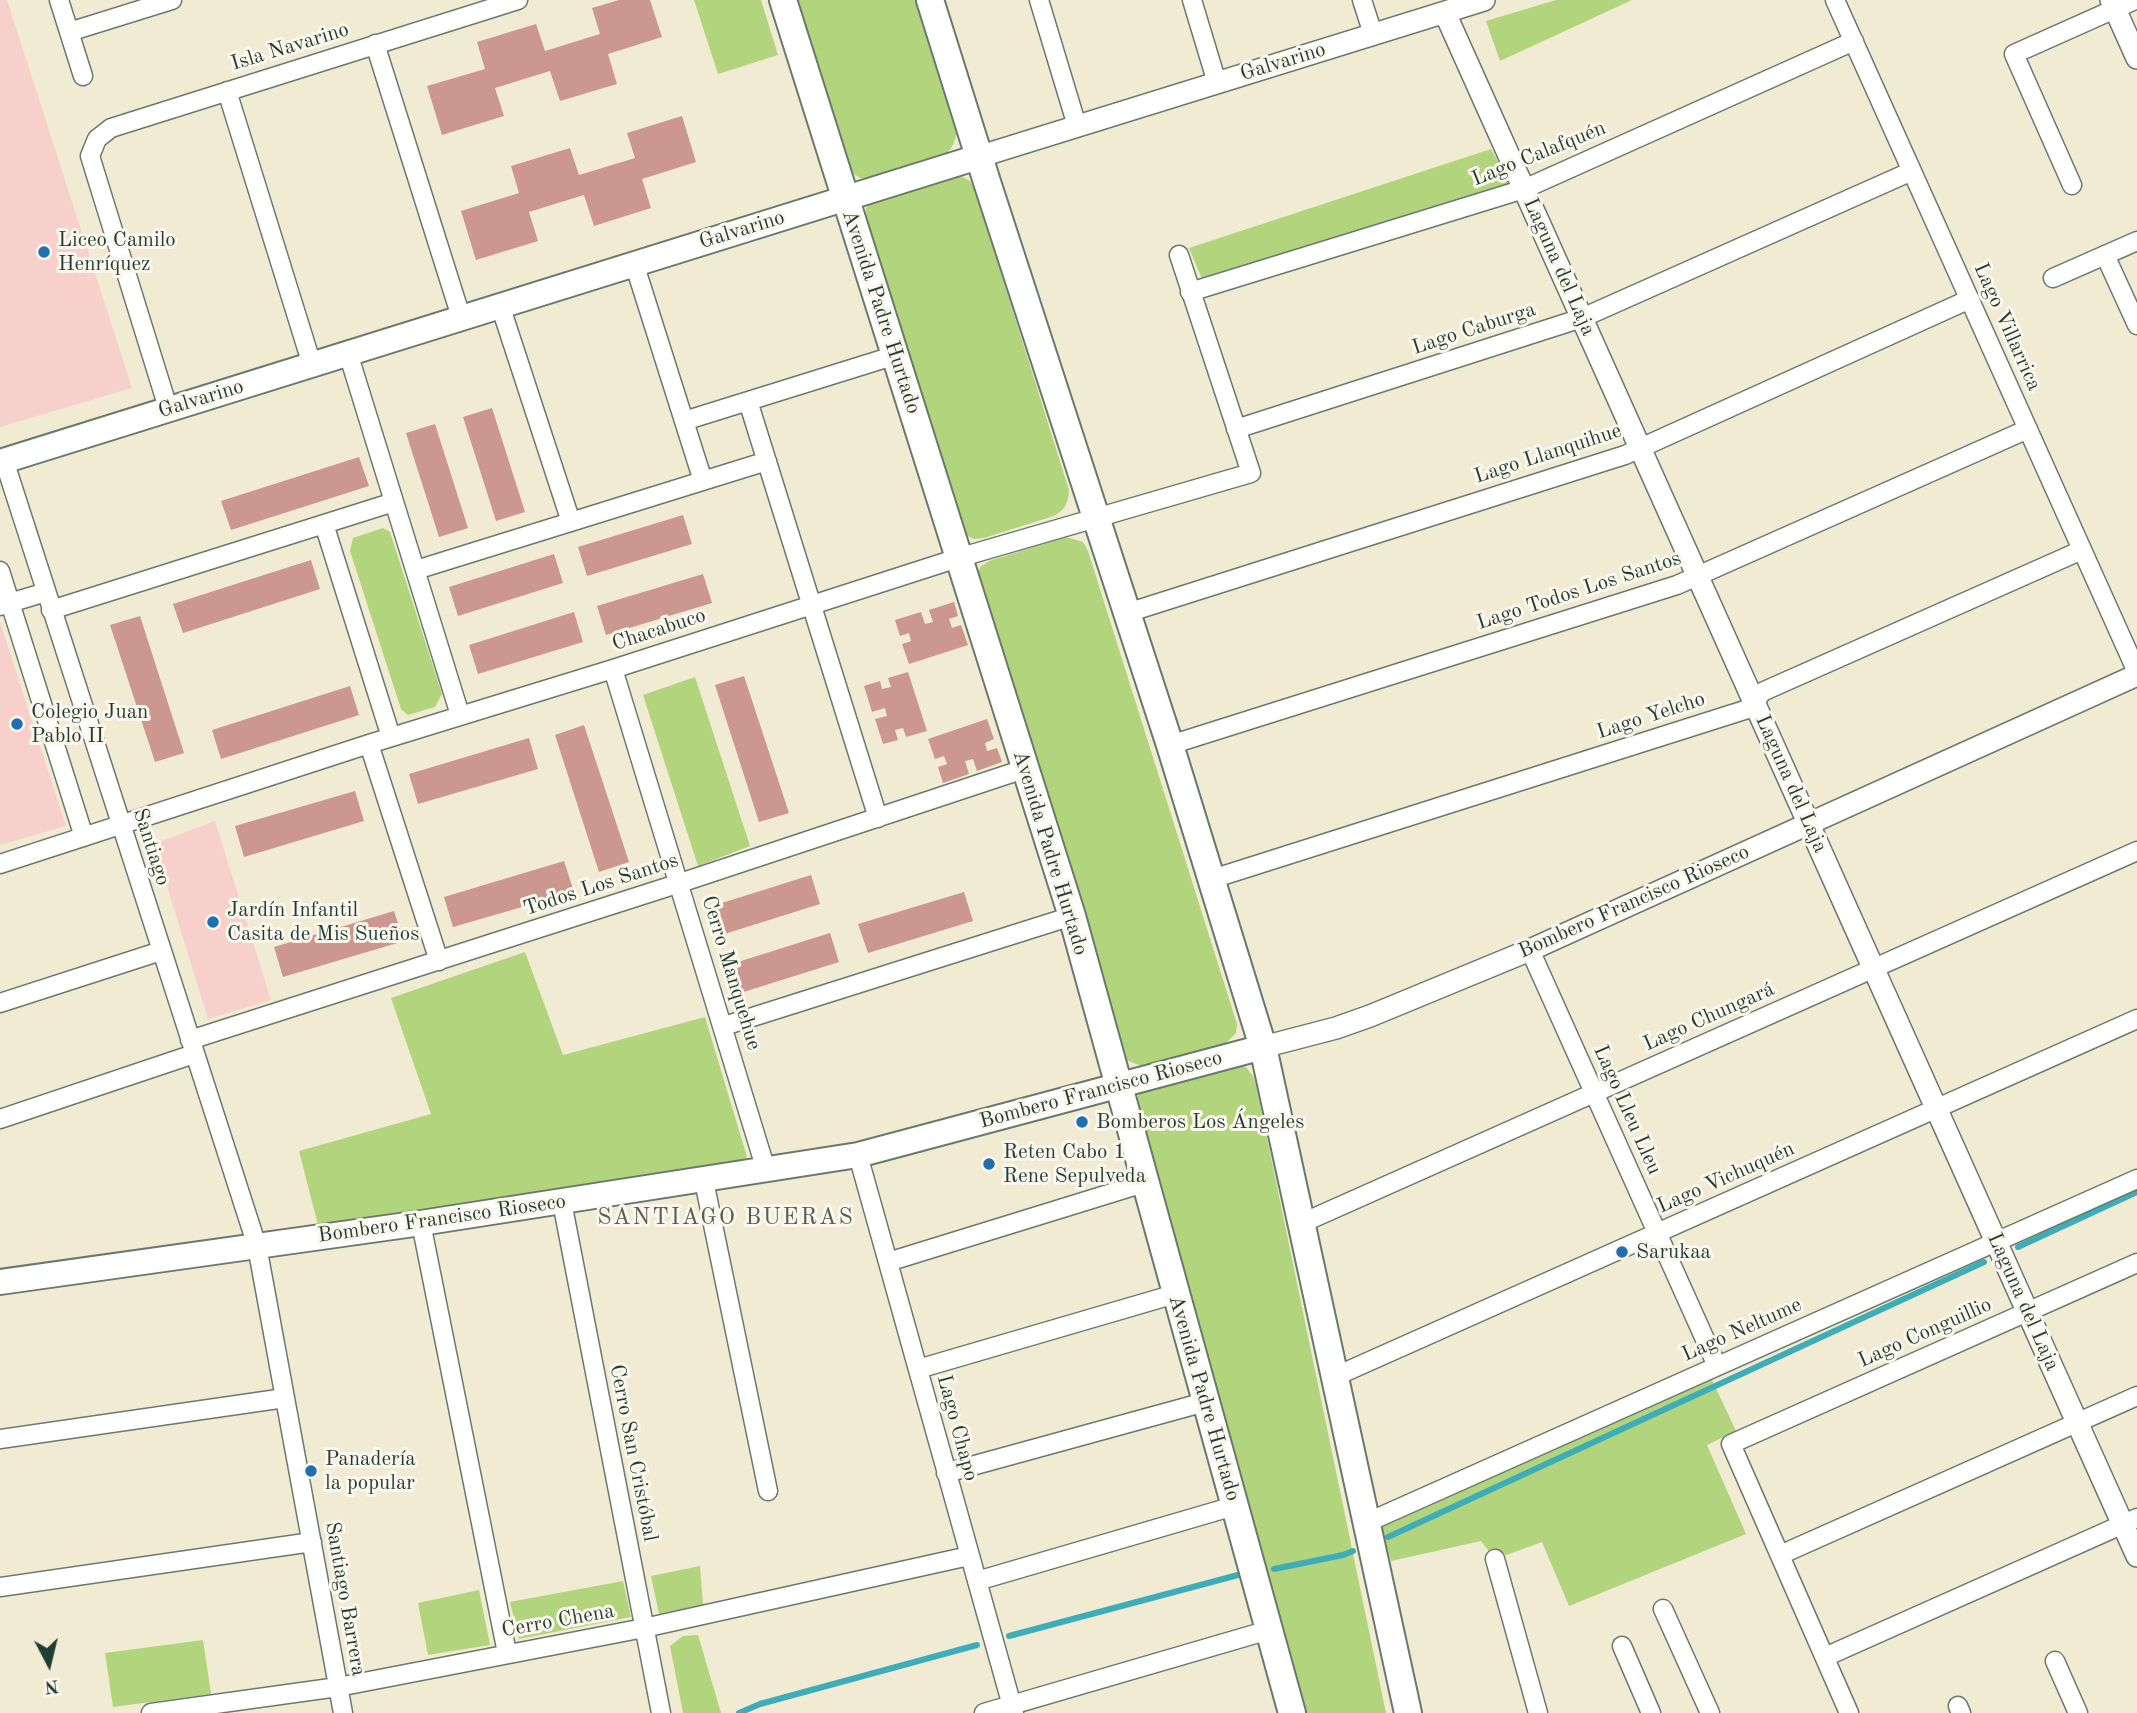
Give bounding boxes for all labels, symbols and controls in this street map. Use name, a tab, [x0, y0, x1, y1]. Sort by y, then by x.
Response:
street label: Isla Navarino	[228, 17, 352, 77]
street label: Galvarino	[1237, 37, 1329, 87]
street label: Lago Calafquén	[1468, 116, 1610, 192]
street label: Laguna del Laja	[1517, 194, 1601, 340]
street label: Galvarino	[696, 205, 788, 255]
street label: Avenida Padre Hurtado	[836, 207, 926, 417]
place label: Liceo Camilo Henríquez	[58, 227, 176, 277]
marker: Liceo Camilo Henríquez	[36, 244, 52, 260]
street label: Lago Villarrica	[1968, 259, 2046, 395]
street label: Lago Caburga	[1409, 297, 1539, 361]
street label: Galvarino	[155, 374, 247, 424]
street label: Lago Llanquihue	[1471, 418, 1625, 490]
street label: Lago Todos Los Santos	[1474, 546, 1684, 636]
street label: Chacabuco	[609, 603, 709, 657]
street label: Lago Yelcho	[1594, 687, 1708, 745]
place label: Colegio Juan Pablo II	[31, 699, 148, 749]
street label: Laguna del Laja	[1749, 711, 1833, 857]
marker: Colegio Juan Pablo II	[9, 716, 25, 732]
street label: Avenida Padre Hurtado	[1007, 747, 1093, 959]
street label: Santiago	[127, 805, 175, 889]
street label: Bombero Francisco Rioseco	[1515, 840, 1753, 964]
street label: Todos Los Santos	[520, 848, 682, 922]
street label: Cerro Manquehue	[696, 893, 766, 1053]
place label: Jardín Infantil Casita de Mis Sueños	[227, 897, 419, 947]
marker: Jardín Infantil Casita de Mis Sueños	[205, 914, 221, 930]
street label: Lago Chungará	[1640, 977, 1778, 1057]
street label: Lago Lleu Lleu	[1587, 1041, 1667, 1179]
street label: Bombero Francisco Rioseco	[977, 1045, 1225, 1135]
place label: Bomberos Los Ángeles	[1096, 1109, 1304, 1135]
marker: Bomberos Los Ángeles	[1074, 1114, 1090, 1130]
street label: Lago Vichuquén	[1653, 1136, 1799, 1220]
place label: Reten Cabo 1 Rene Sepulveda	[1003, 1139, 1146, 1189]
marker: Reten Cabo 1 Rene Sepulveda	[981, 1156, 997, 1172]
street label: Bombero Francisco Rioseco	[316, 1189, 568, 1249]
district label: SANTIAGO BUERAS	[599, 1204, 853, 1232]
street label: Laguna del Laja	[1981, 1229, 2065, 1375]
place label: Sarukaa	[1636, 1239, 1711, 1265]
marker: Sarukaa	[1614, 1244, 1630, 1260]
street label: Avenida Padre Hurtado	[1163, 1292, 1245, 1504]
street label: Lago Neltume	[1678, 1292, 1806, 1368]
street label: Lago Conguillio	[1854, 1292, 1996, 1374]
street label: Cerro San Cristóbal	[603, 1362, 663, 1544]
street label: Lago Chapo	[931, 1372, 983, 1484]
place label: Panadería la popular	[325, 1446, 416, 1496]
marker: Panadería la popular	[303, 1463, 319, 1479]
street label: Santiago Barrera	[319, 1520, 371, 1678]
street label: Cerro Chena	[500, 1599, 616, 1643]
north arrow	[14, 1629, 84, 1699]
text: N	[43, 1675, 60, 1696]

